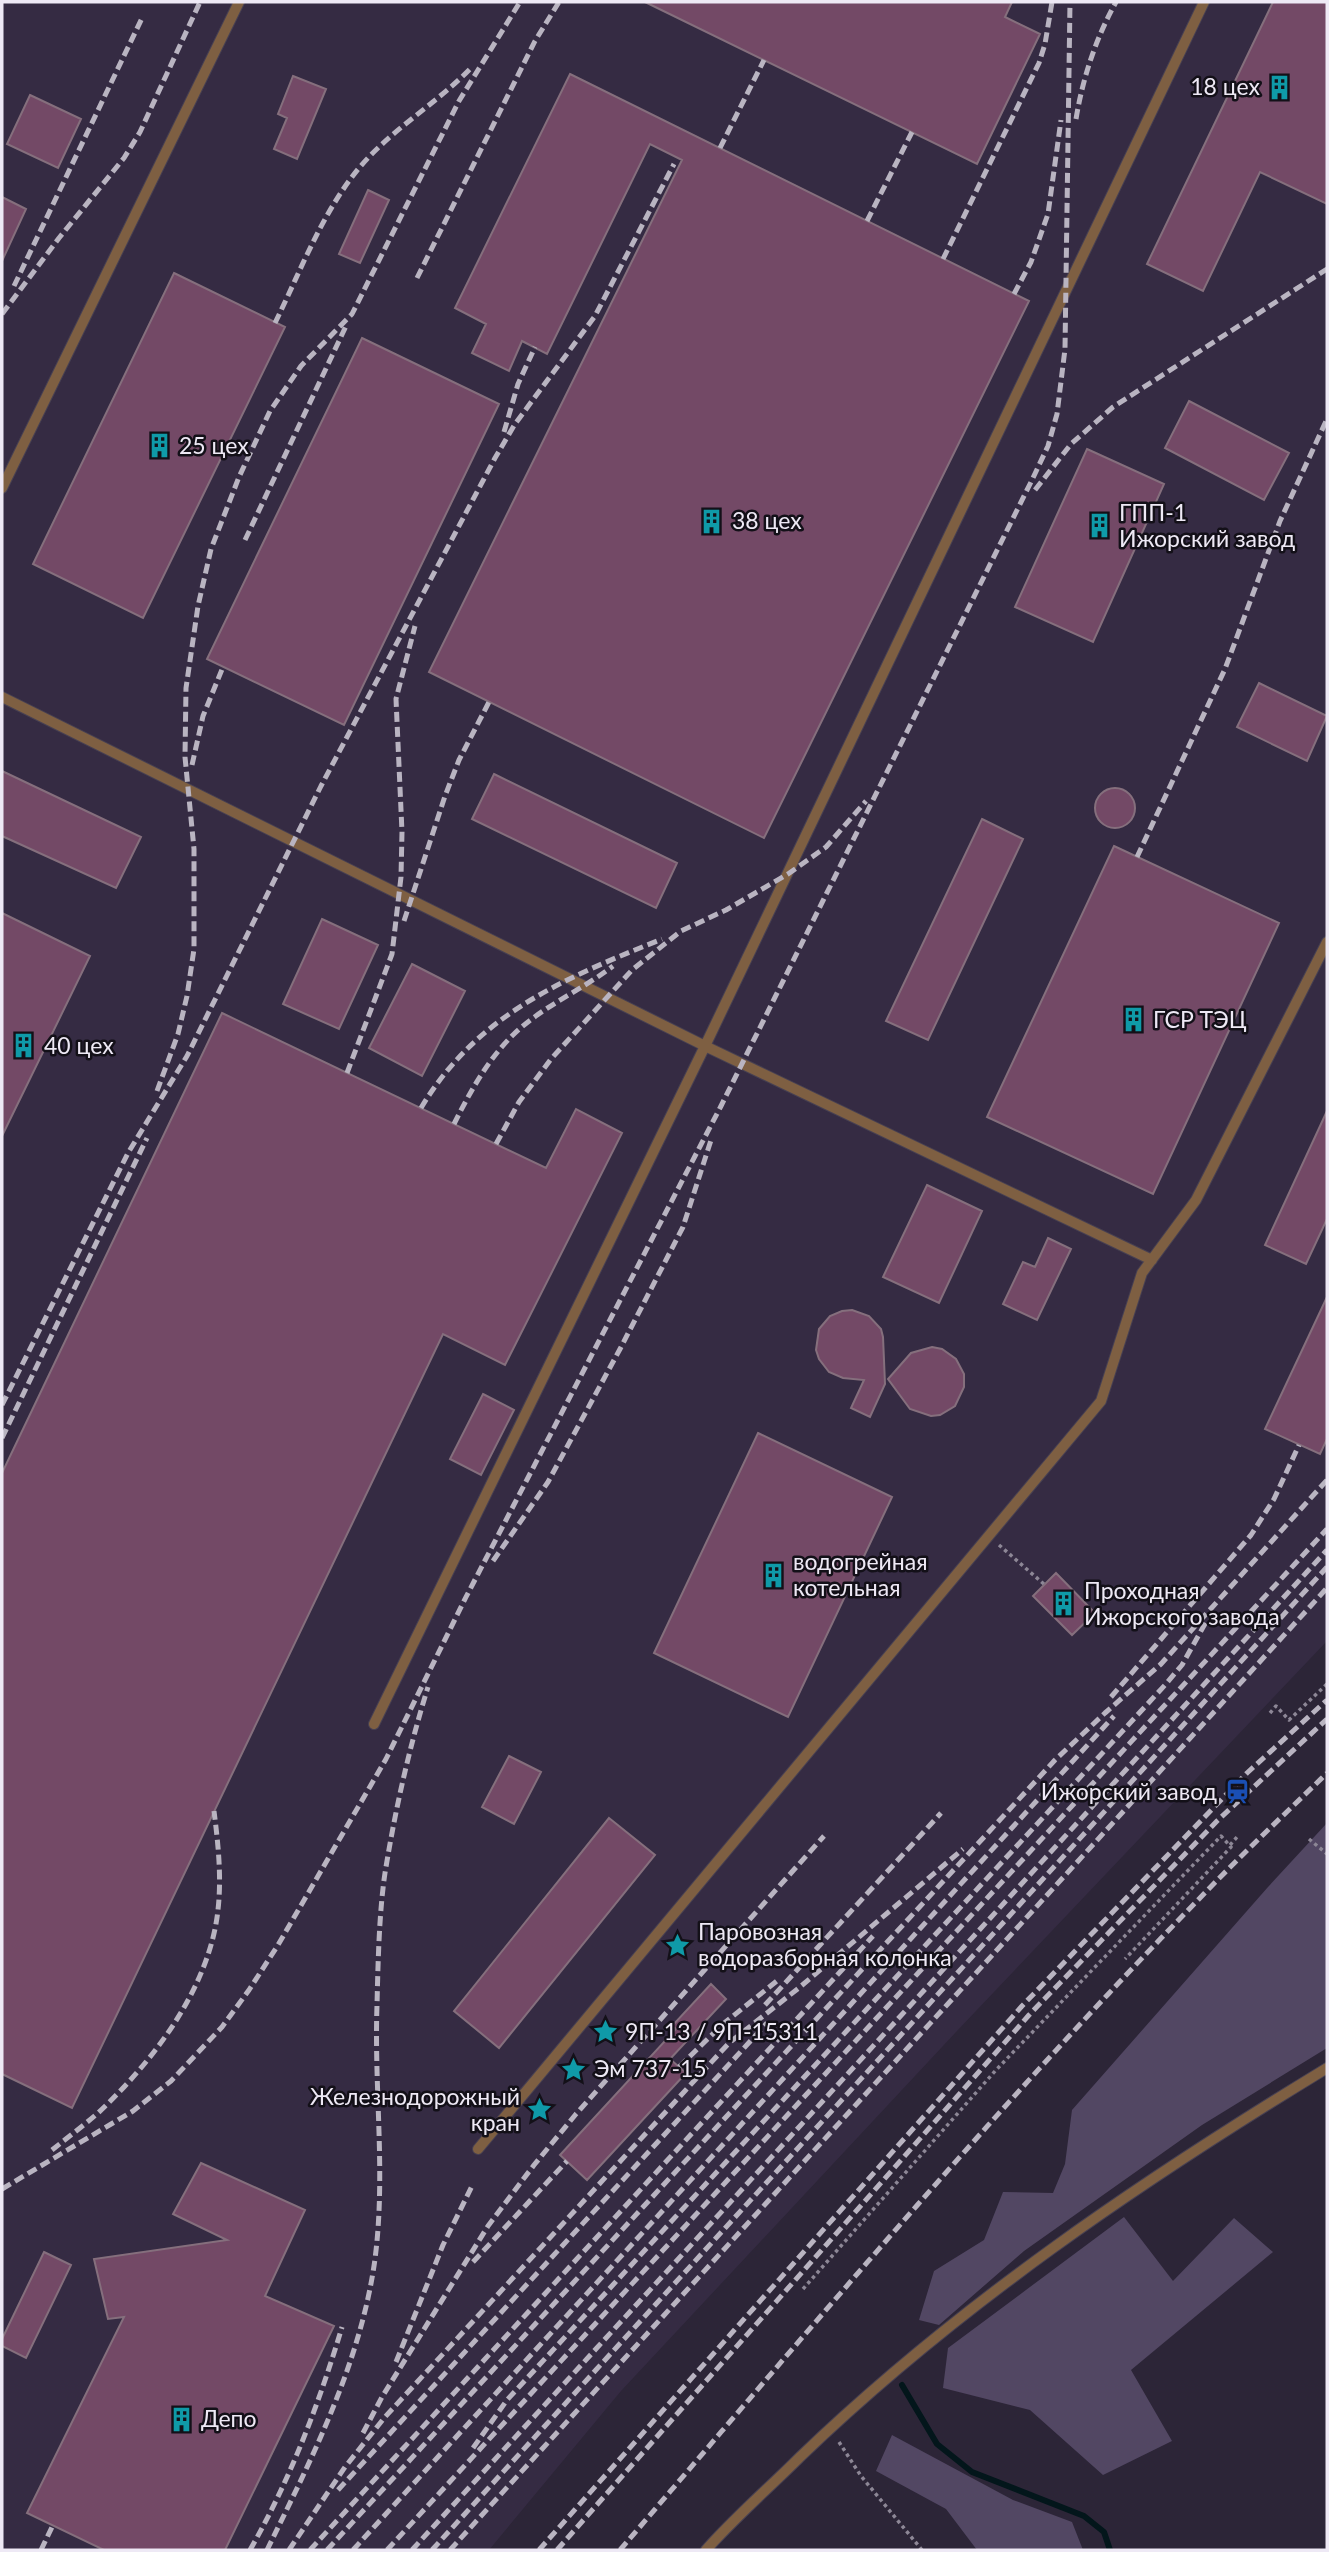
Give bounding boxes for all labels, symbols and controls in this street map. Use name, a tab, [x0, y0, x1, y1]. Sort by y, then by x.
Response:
place label: 18 цех	[1190, 72, 1261, 100]
building icon: 18 цех	[1266, 73, 1294, 101]
place label: 25 цех	[179, 431, 249, 459]
building icon: 25 цех	[145, 432, 173, 460]
place label: ГПП-1 Ижорский завод	[1119, 498, 1295, 552]
place label: 38 цех	[732, 506, 802, 534]
building icon: 38 цех	[698, 507, 726, 535]
building icon: ГПП-1 Ижорский завод	[1085, 512, 1113, 540]
place label: ГСР ТЭЦ	[1153, 1005, 1247, 1033]
building icon: ГСР ТЭЦ	[1119, 1006, 1147, 1034]
place label: 40 цех	[44, 1031, 114, 1059]
building icon: 40 цех	[10, 1032, 38, 1060]
place label: водогрейная котельная	[793, 1547, 928, 1601]
building icon: водогрейная котельная	[759, 1561, 787, 1589]
place label: Проходная Ижорского завода	[1084, 1576, 1280, 1630]
building icon: Проходная Ижорского завода	[1050, 1590, 1078, 1618]
place label: Ижорский завод	[1041, 1777, 1217, 1805]
station icon: Ижорский завод	[1223, 1778, 1251, 1806]
place label: Паровозная водоразборная колонка	[698, 1917, 952, 1971]
place icon: Паровозная водоразборная колонка	[664, 1931, 692, 1959]
place label: 9П-13 / 9П-15311	[625, 2017, 818, 2045]
place icon: 9П-13 / 9П-15311	[591, 2018, 619, 2046]
place label: Эм 737-15	[594, 2054, 707, 2082]
place icon: Эм 737-15	[560, 2055, 588, 2083]
place label: Железнодорожный кран	[310, 2082, 520, 2136]
place icon: Железнодорожный кран	[526, 2096, 554, 2124]
place label: Депо	[201, 2404, 257, 2432]
building icon: Депо	[167, 2405, 195, 2433]

